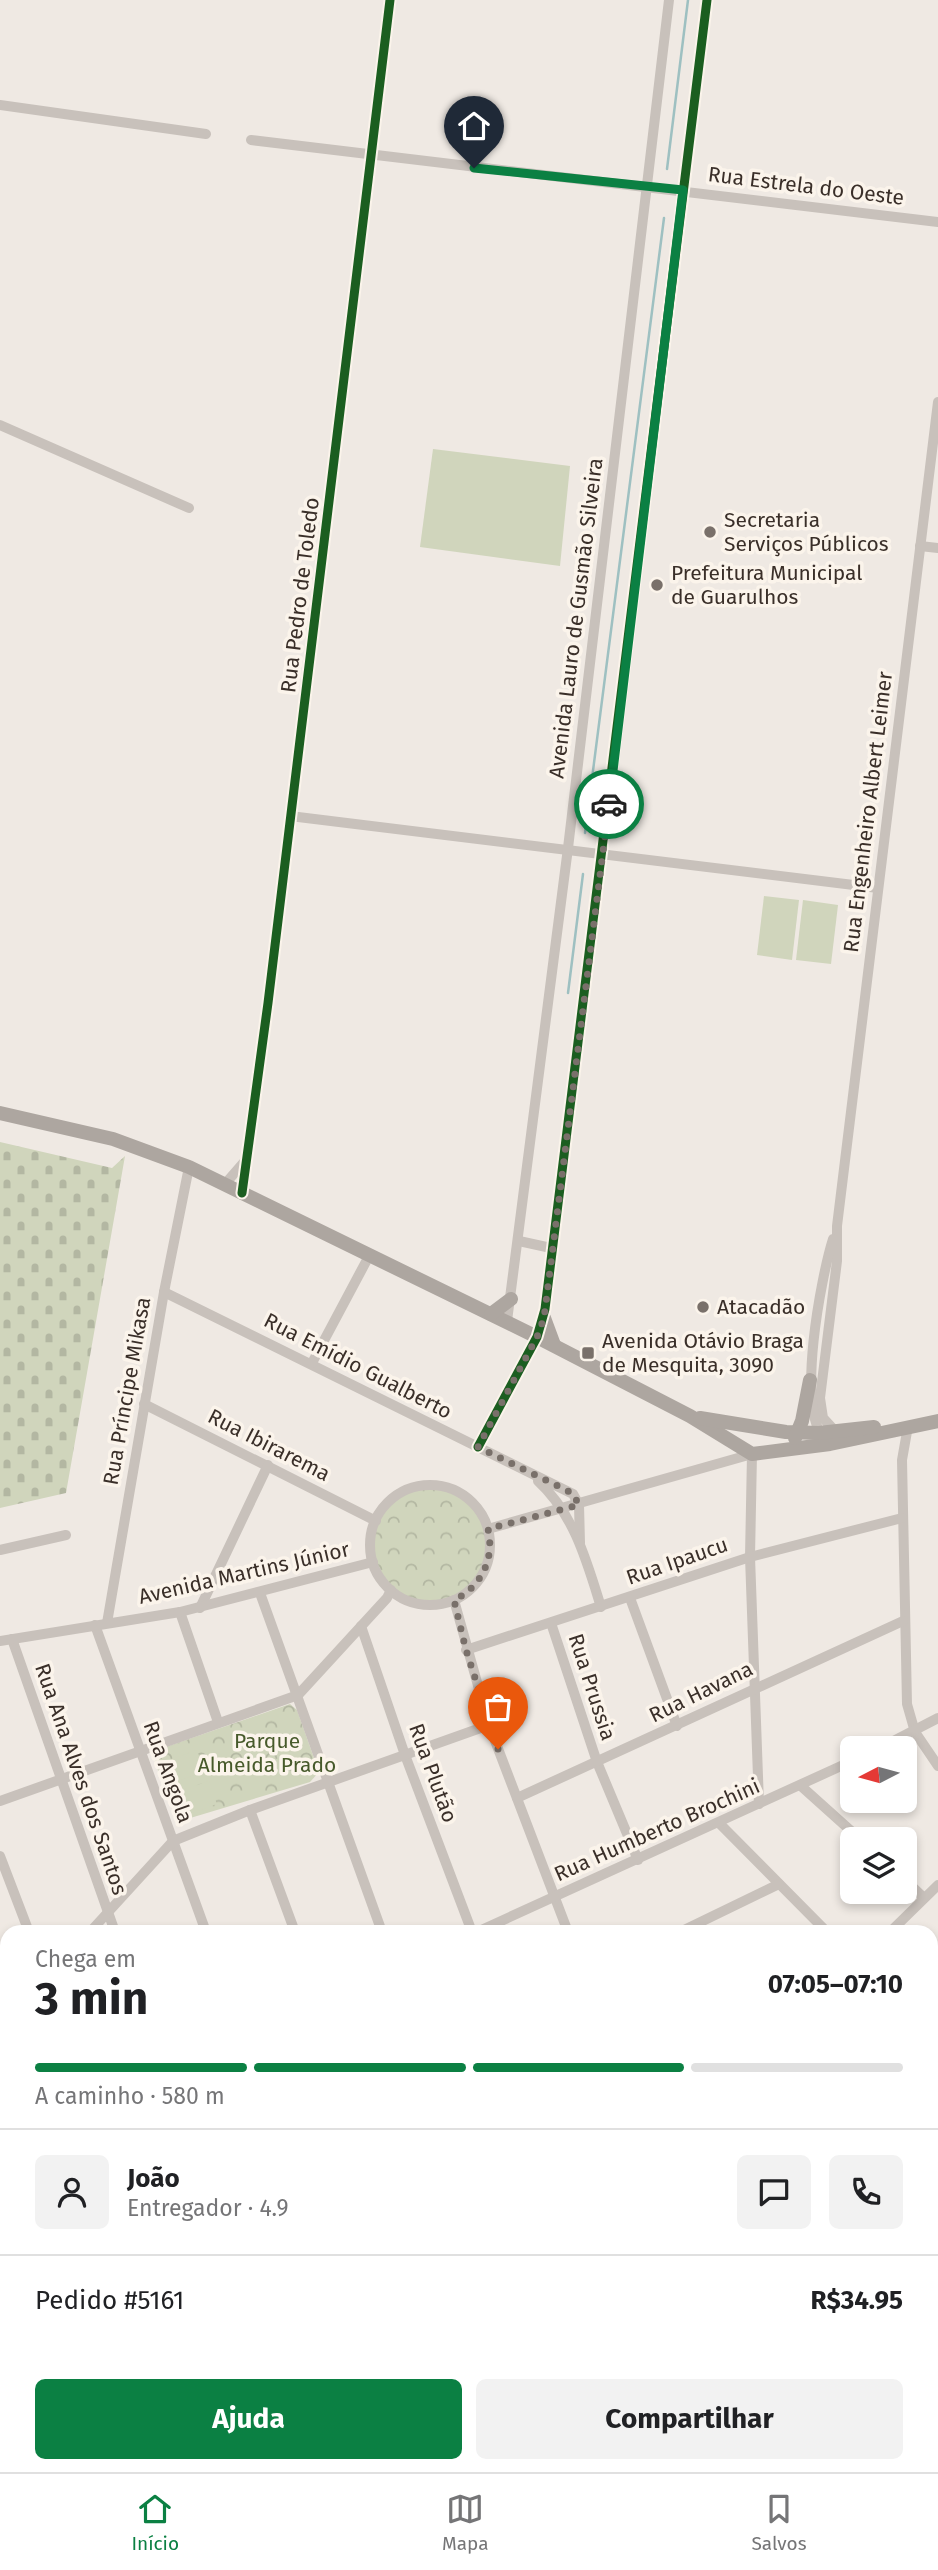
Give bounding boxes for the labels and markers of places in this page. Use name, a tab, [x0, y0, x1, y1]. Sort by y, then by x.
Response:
pin	[444, 96, 504, 168]
place label: Secretaria Serviços Públicos	[724, 507, 889, 557]
marker: Secretaria Serviços Públicos	[702, 524, 718, 540]
place label: Prefeitura Municipal de Guarulhos	[671, 560, 862, 610]
marker: Prefeitura Municipal de Guarulhos	[649, 577, 665, 593]
place label: Atacadão	[717, 1294, 805, 1320]
marker: Atacadão	[695, 1299, 711, 1315]
place label: Avenida Otávio Braga de Mesquita, 3090	[602, 1328, 804, 1378]
marker: Avenida Otávio Braga de Mesquita, 3090	[580, 1345, 596, 1361]
pin	[468, 1677, 528, 1749]

